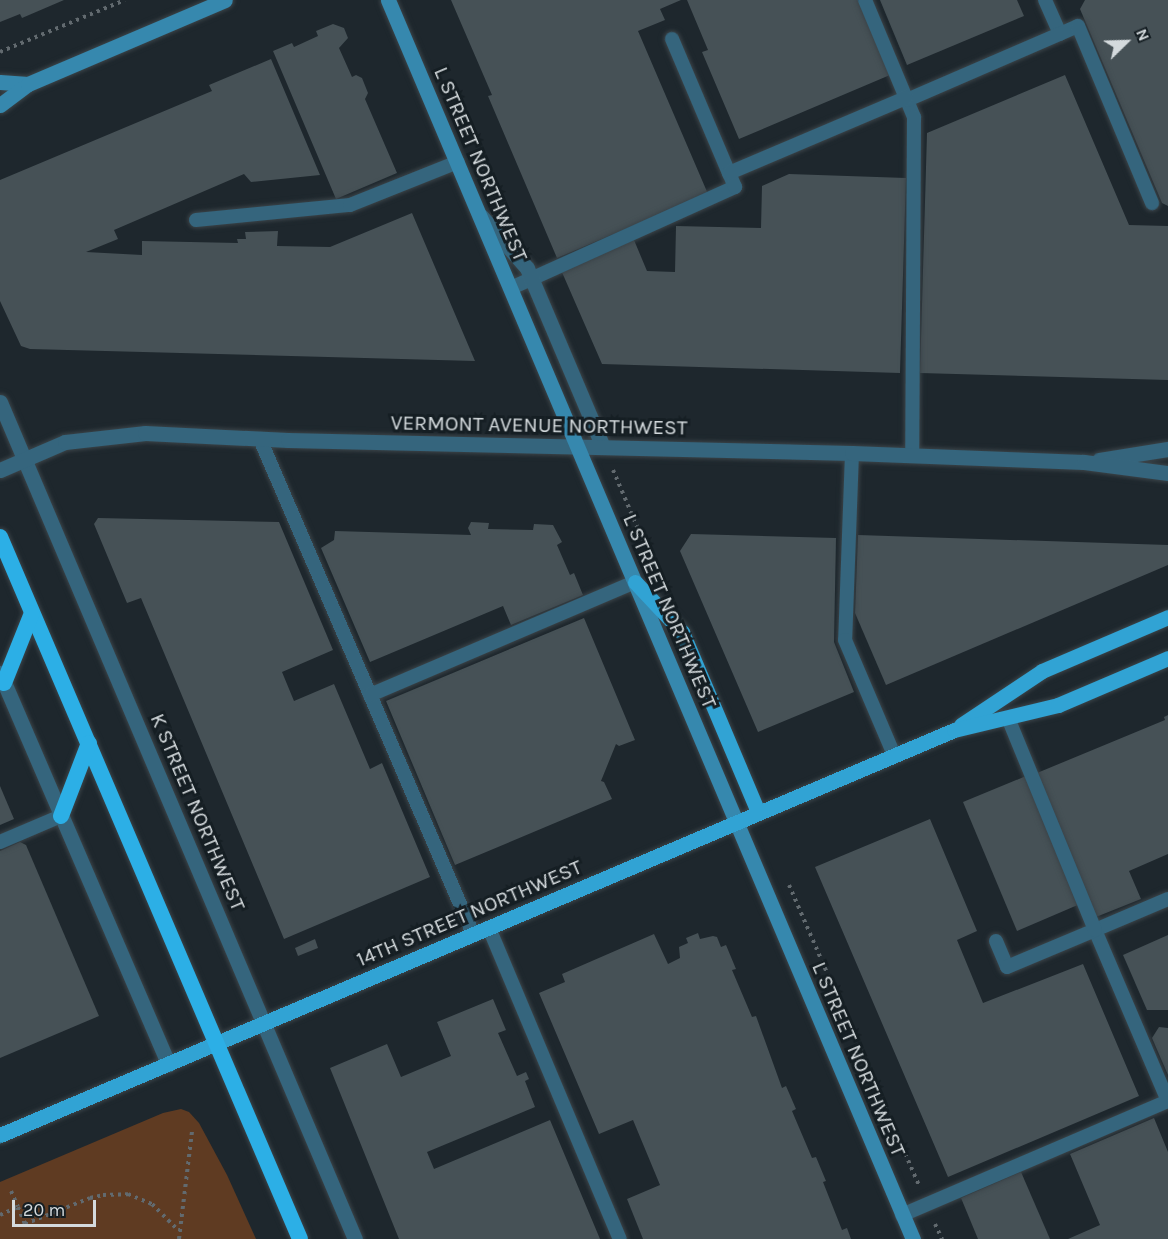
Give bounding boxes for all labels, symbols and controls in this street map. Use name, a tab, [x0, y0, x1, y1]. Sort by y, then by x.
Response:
north arrow	[1096, 12, 1156, 72]
text: N	[1132, 26, 1154, 44]
street label: L STREET NORTHWEST	[429, 63, 533, 265]
street label: VERMONT AVENUE NORTHWEST	[390, 410, 688, 440]
street label: L STREET NORTHWEST	[618, 510, 722, 712]
street label: K STREET NORTHWEST	[145, 709, 251, 915]
street label: 14TH STREET NORTHWEST	[352, 854, 586, 972]
street label: L STREET NORTHWEST	[807, 958, 911, 1160]
scale bar	[15, 1188, 99, 1226]
text: 20 m	[23, 1199, 65, 1221]

